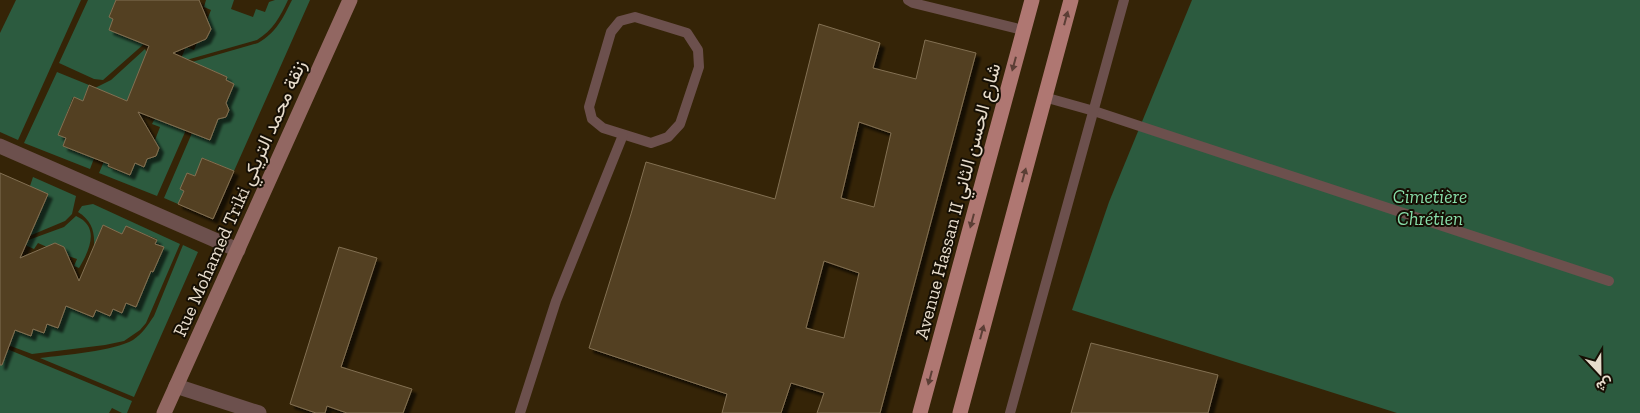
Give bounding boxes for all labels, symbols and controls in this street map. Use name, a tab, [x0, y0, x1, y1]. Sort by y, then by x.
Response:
one-way arrow	[1062, 11, 1070, 26]
street label: Rue Mohamed Triki زنقة محمد التريكي	[168, 56, 315, 342]
one-way arrow	[1010, 56, 1018, 71]
street label: Avenue Hassan II شارع الحسن الثاني	[910, 61, 1009, 343]
one-way arrow	[1020, 168, 1028, 183]
park label: Cimetière Chrétien	[1393, 185, 1467, 230]
one-way arrow	[968, 213, 976, 228]
one-way arrow	[978, 325, 986, 340]
north arrow	[1575, 348, 1625, 398]
one-way arrow	[925, 370, 933, 385]
text: ش	[1594, 374, 1616, 396]

